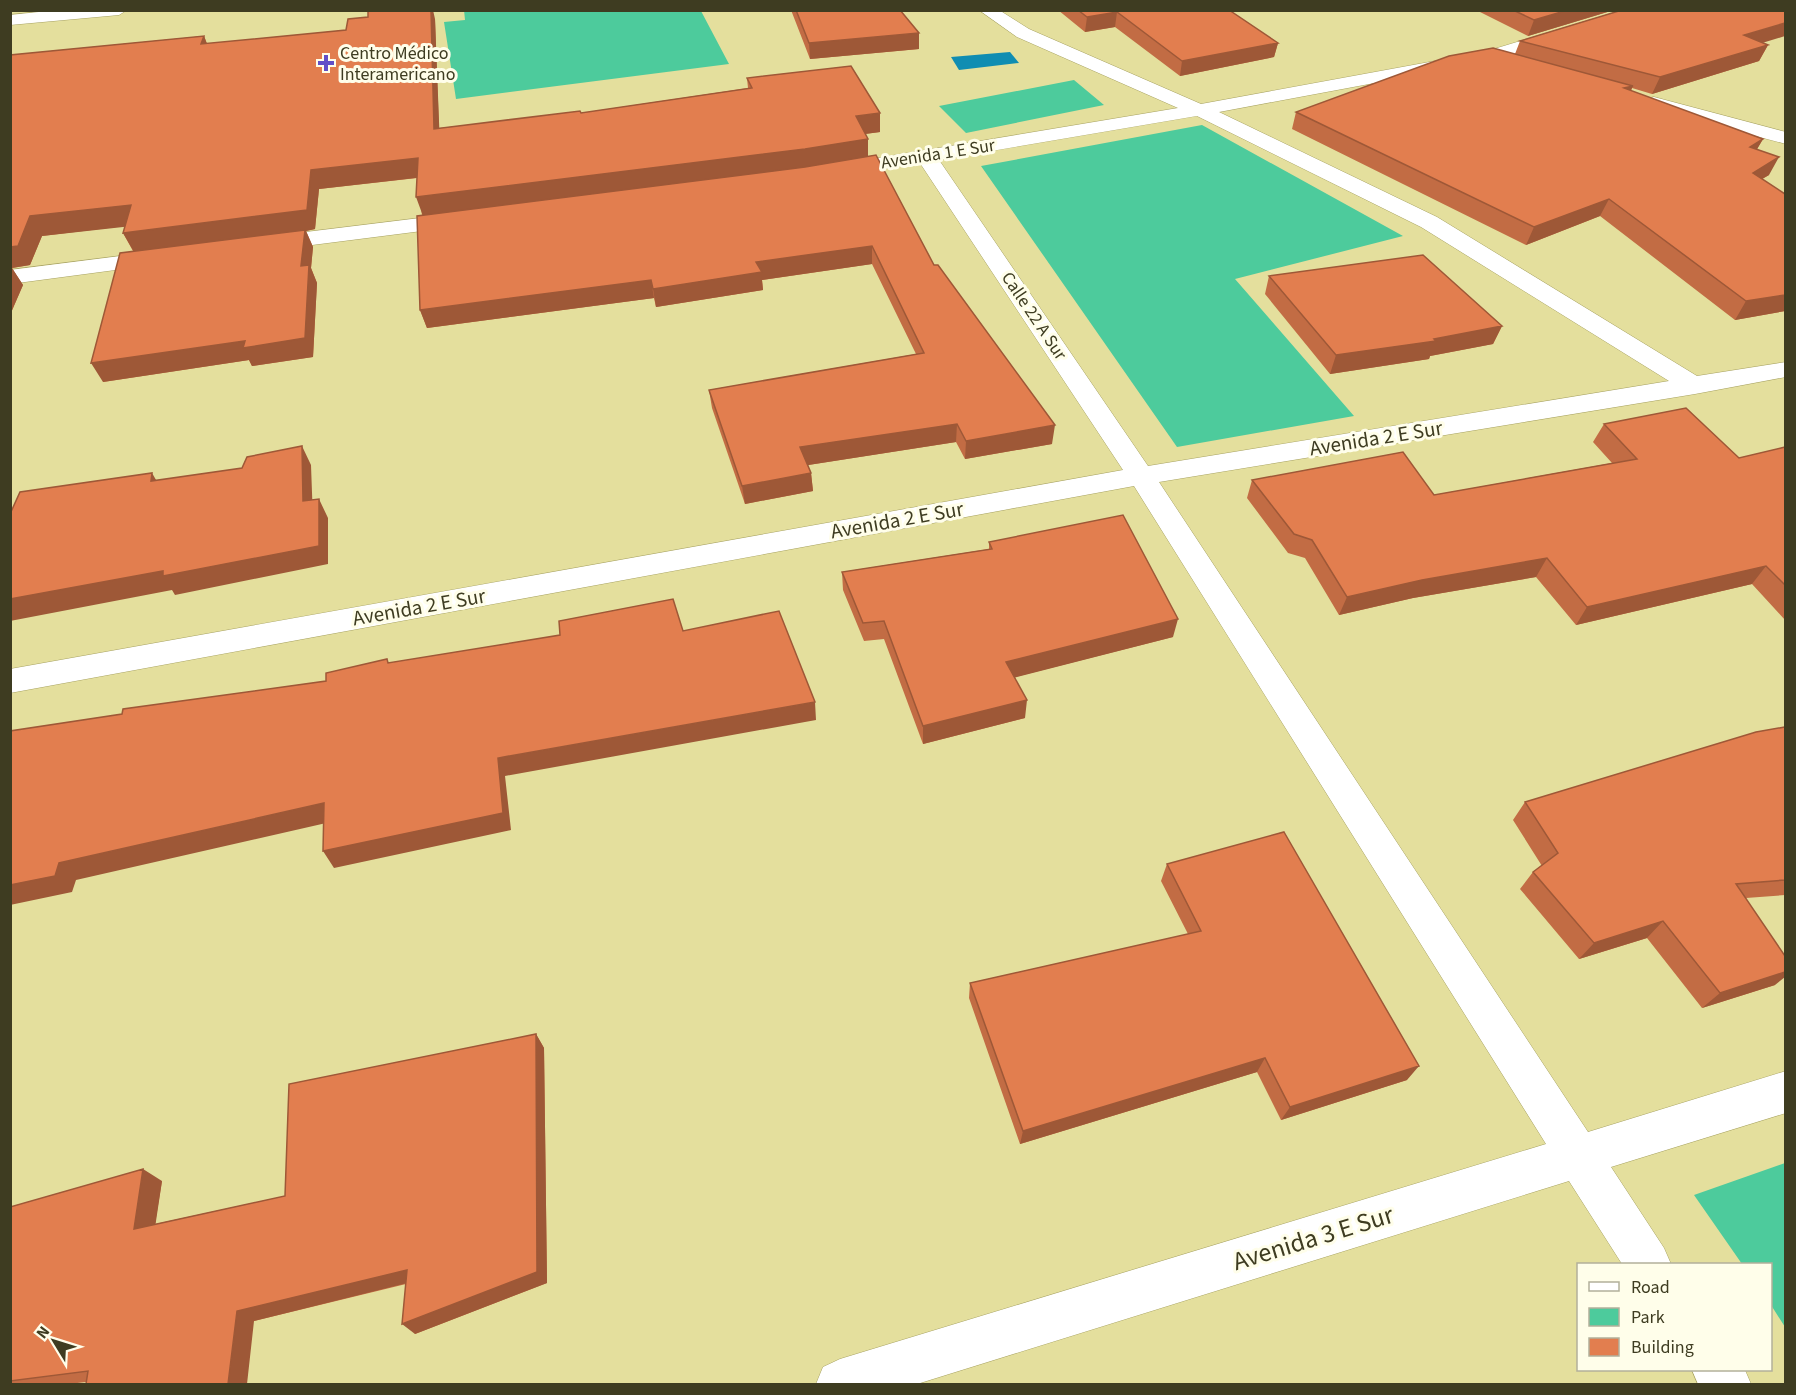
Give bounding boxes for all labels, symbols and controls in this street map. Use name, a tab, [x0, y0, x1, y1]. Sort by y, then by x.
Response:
place label: Centro Médico Interamericano	[340, 41, 455, 87]
marker: Centro Médico Interamericano	[317, 54, 335, 72]
street label: Avenida 1 E Sur	[879, 133, 998, 175]
street label: Calle 22 A Sur	[995, 267, 1073, 366]
street label: Avenida 2 E Sur	[1307, 413, 1445, 463]
street label: Avenida 2 E Sur	[828, 493, 966, 546]
street label: Avenida 2 E Sur	[350, 580, 488, 633]
street label: Avenida 3 E Sur	[1228, 1196, 1399, 1280]
legend	[1577, 1263, 1772, 1371]
text: Road	[1631, 1275, 1670, 1300]
text: Park	[1631, 1305, 1665, 1330]
north arrow	[24, 1311, 84, 1371]
text: N	[31, 1321, 55, 1343]
text: Building	[1631, 1335, 1694, 1360]

